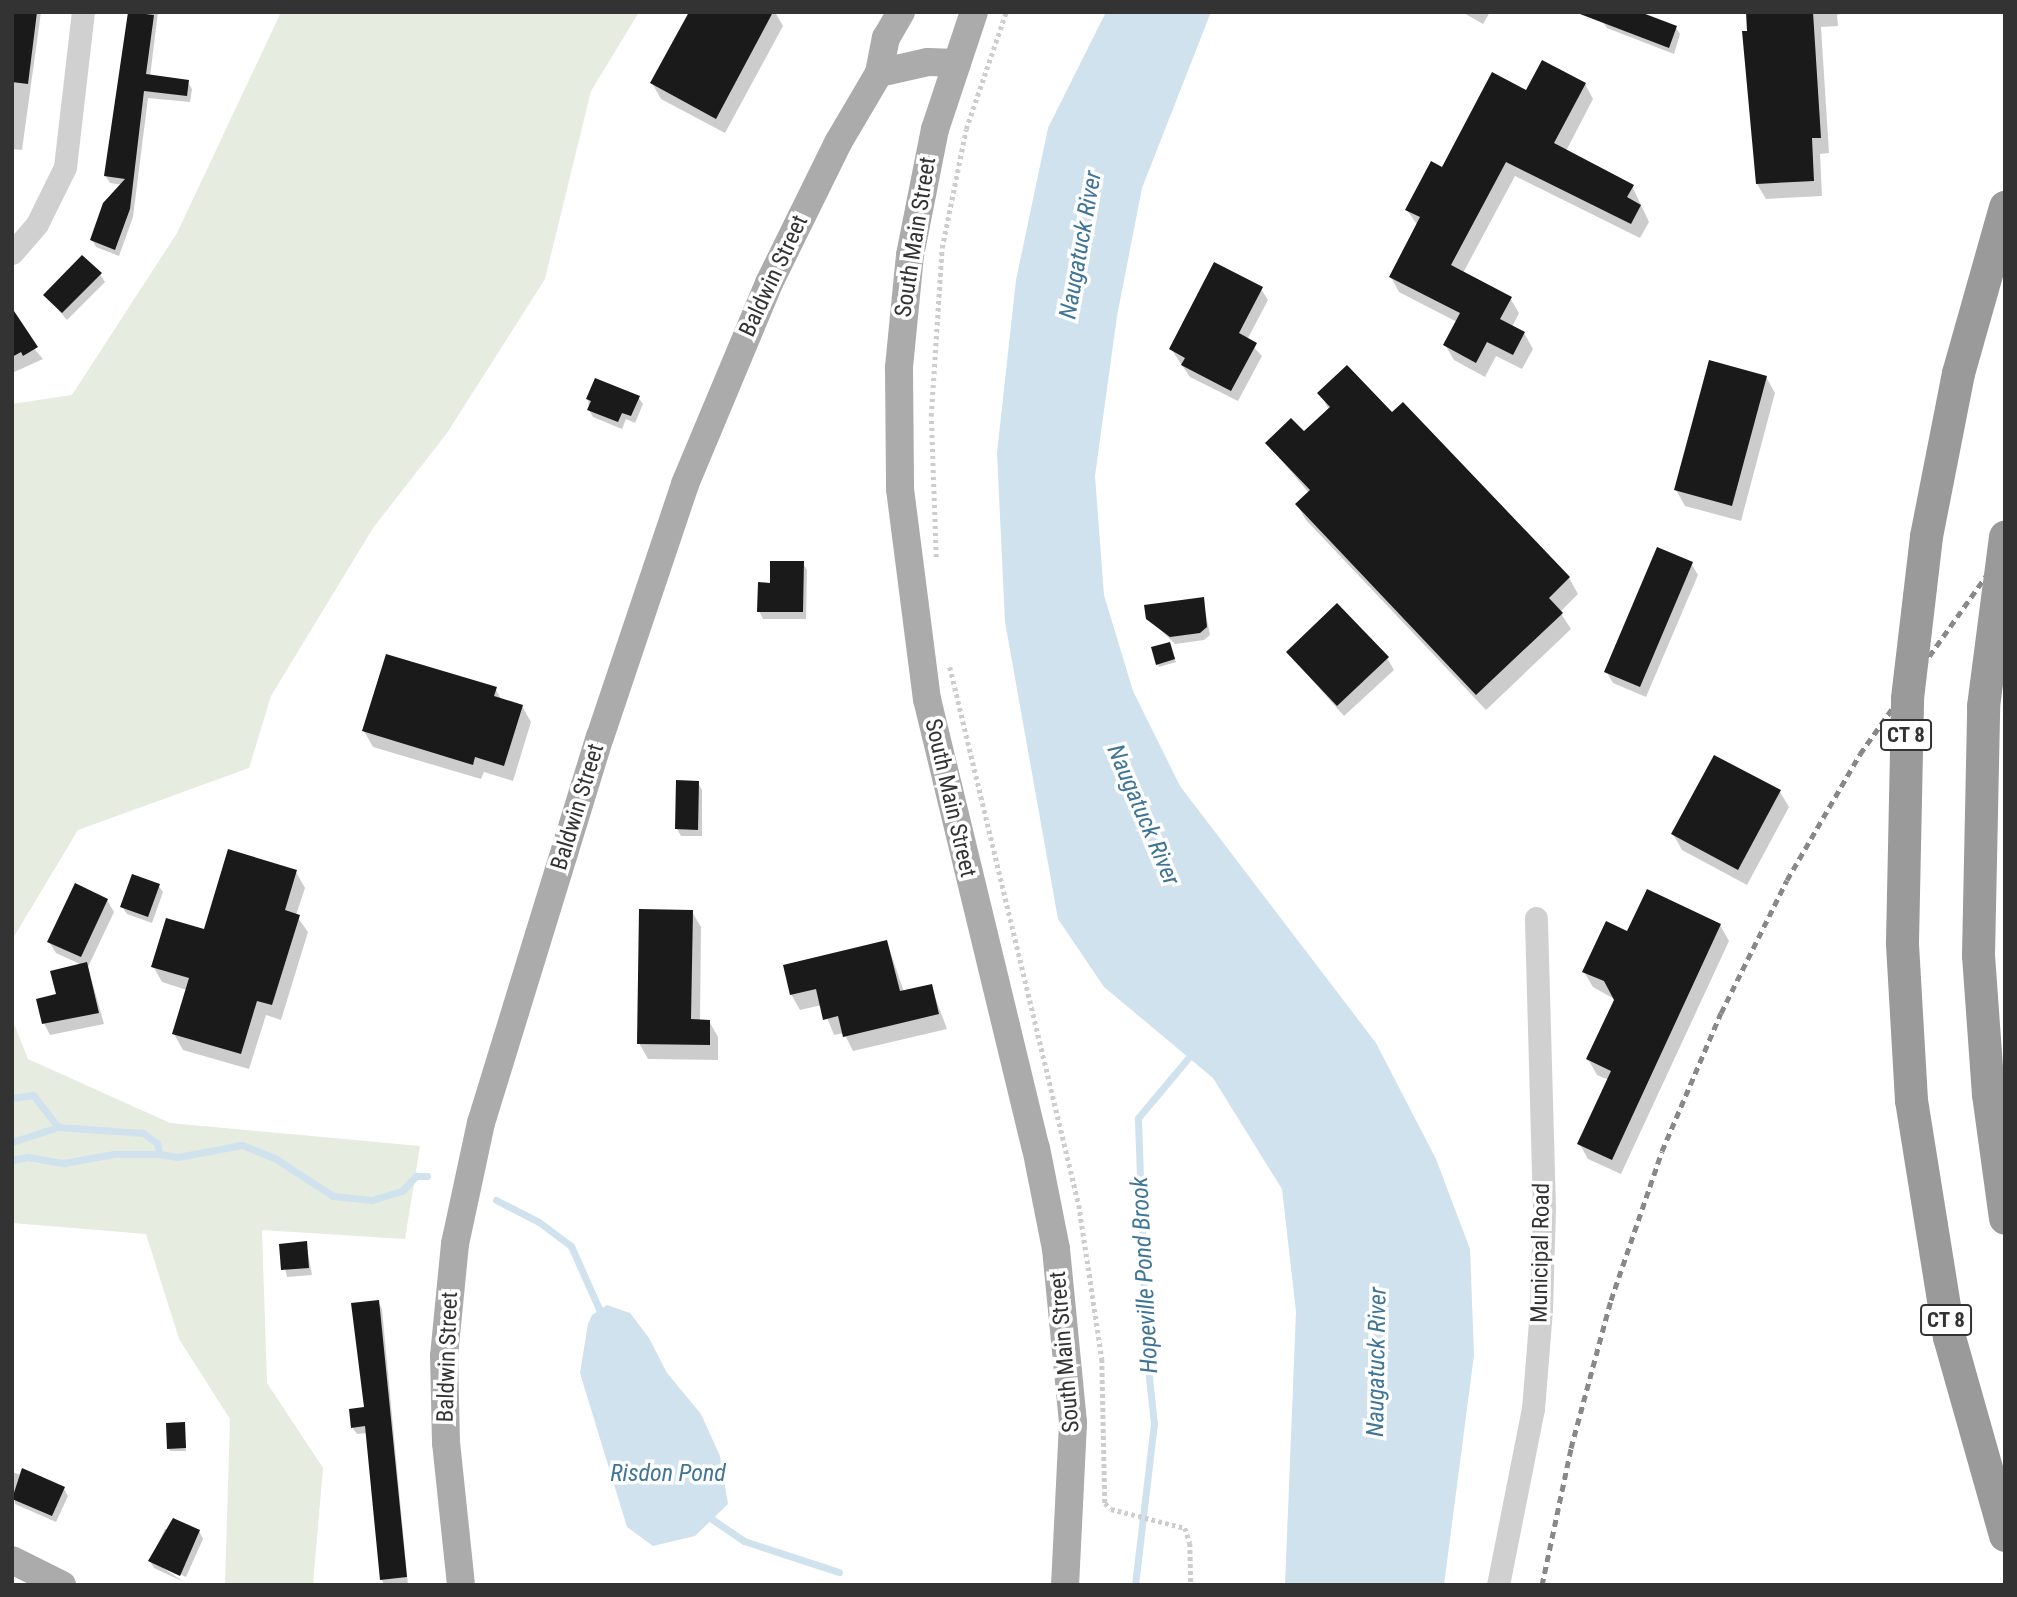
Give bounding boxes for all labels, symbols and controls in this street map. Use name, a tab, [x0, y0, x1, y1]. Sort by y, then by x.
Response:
street label: South Main Street	[890, 155, 942, 319]
water label: Naugatuck River	[1054, 169, 1108, 321]
street label: Baldwin Street	[734, 211, 814, 341]
street label: South Main Street	[918, 716, 982, 880]
road number: CT 8	[1878, 718, 1934, 752]
street label: Baldwin Street	[546, 740, 610, 874]
water label: Naugatuck River	[1100, 740, 1186, 890]
water label: Hopeville Pond Brook	[1125, 1176, 1165, 1374]
street label: Municipal Road	[1526, 1183, 1556, 1323]
street label: South Main Street	[1044, 1270, 1086, 1434]
water label: Naugatuck River	[1361, 1287, 1393, 1437]
street label: Baldwin Street	[432, 1291, 464, 1423]
road number: CT 8	[1918, 1302, 1974, 1338]
water label: Risdon Pond	[610, 1460, 726, 1488]

